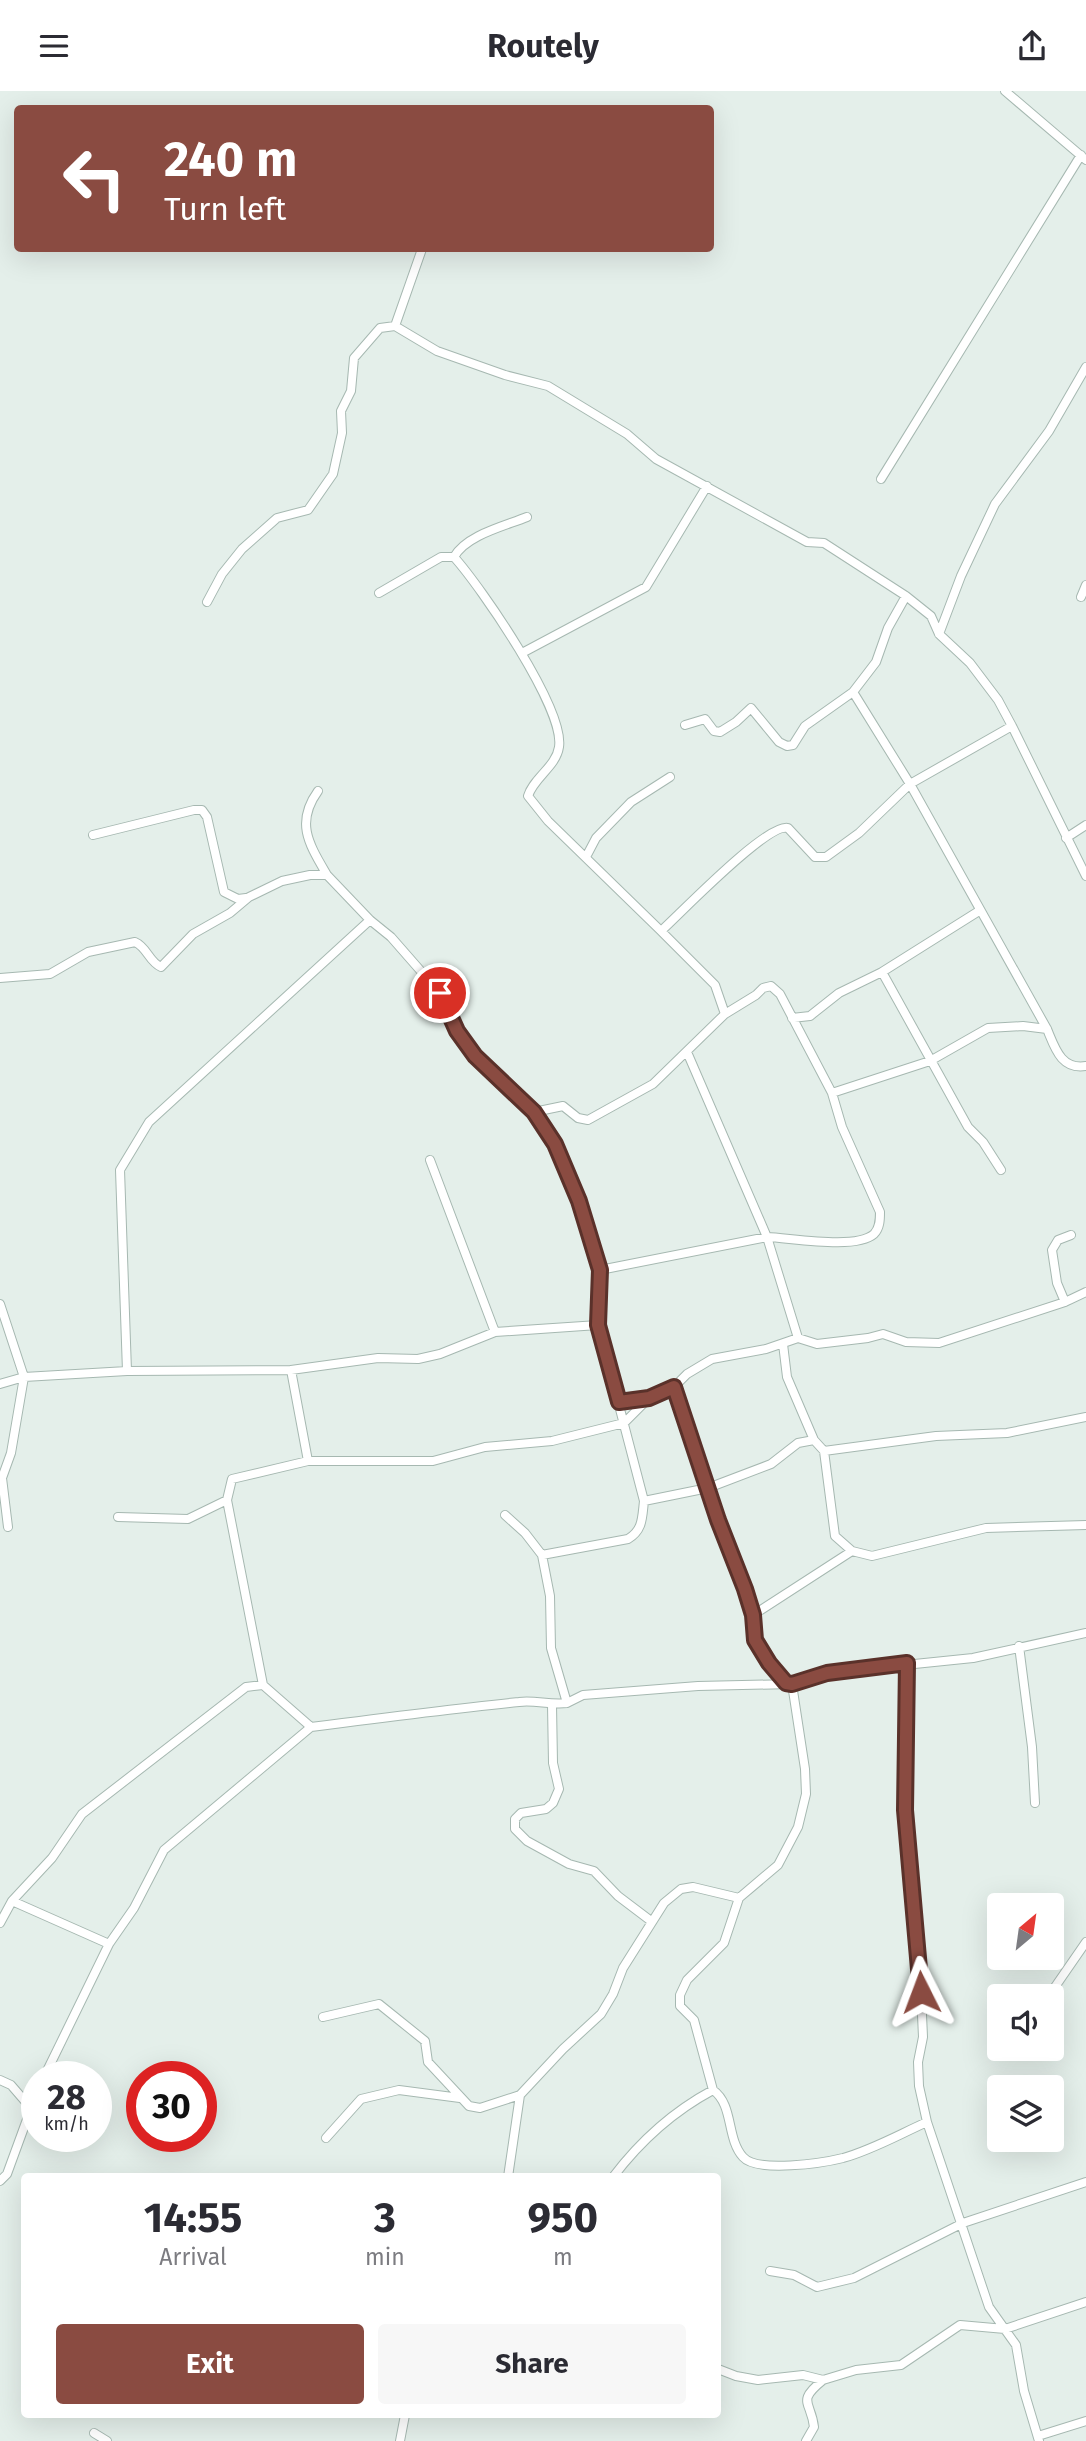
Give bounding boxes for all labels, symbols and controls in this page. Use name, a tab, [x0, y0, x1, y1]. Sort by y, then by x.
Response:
icon: menu	[35, 27, 73, 65]
text: Routely	[487, 27, 599, 65]
icon: share	[1013, 27, 1051, 65]
text: 240 m	[164, 130, 297, 189]
icon: left	[49, 133, 140, 224]
text: Turn left	[164, 190, 286, 228]
pin	[410, 963, 470, 1023]
icon: arrive	[421, 974, 459, 1012]
north arrow	[987, 1893, 1064, 1971]
map controls	[987, 1893, 1064, 2152]
position arrow	[884, 1955, 958, 2029]
button: sound	[987, 1984, 1064, 2061]
speed limit sign: 30	[126, 2061, 217, 2152]
button: layers	[987, 2075, 1064, 2152]
text: 28	[47, 2076, 86, 2118]
text: km/h	[44, 2113, 89, 2135]
text: 14:55	[144, 2193, 242, 2243]
text: 3	[374, 2193, 396, 2243]
text: 950	[528, 2193, 598, 2243]
text: Arrival	[159, 2243, 227, 2271]
text: min	[365, 2243, 405, 2271]
text: m	[553, 2243, 573, 2271]
button: Exit	[56, 2324, 364, 2404]
button: Share	[378, 2324, 686, 2404]

